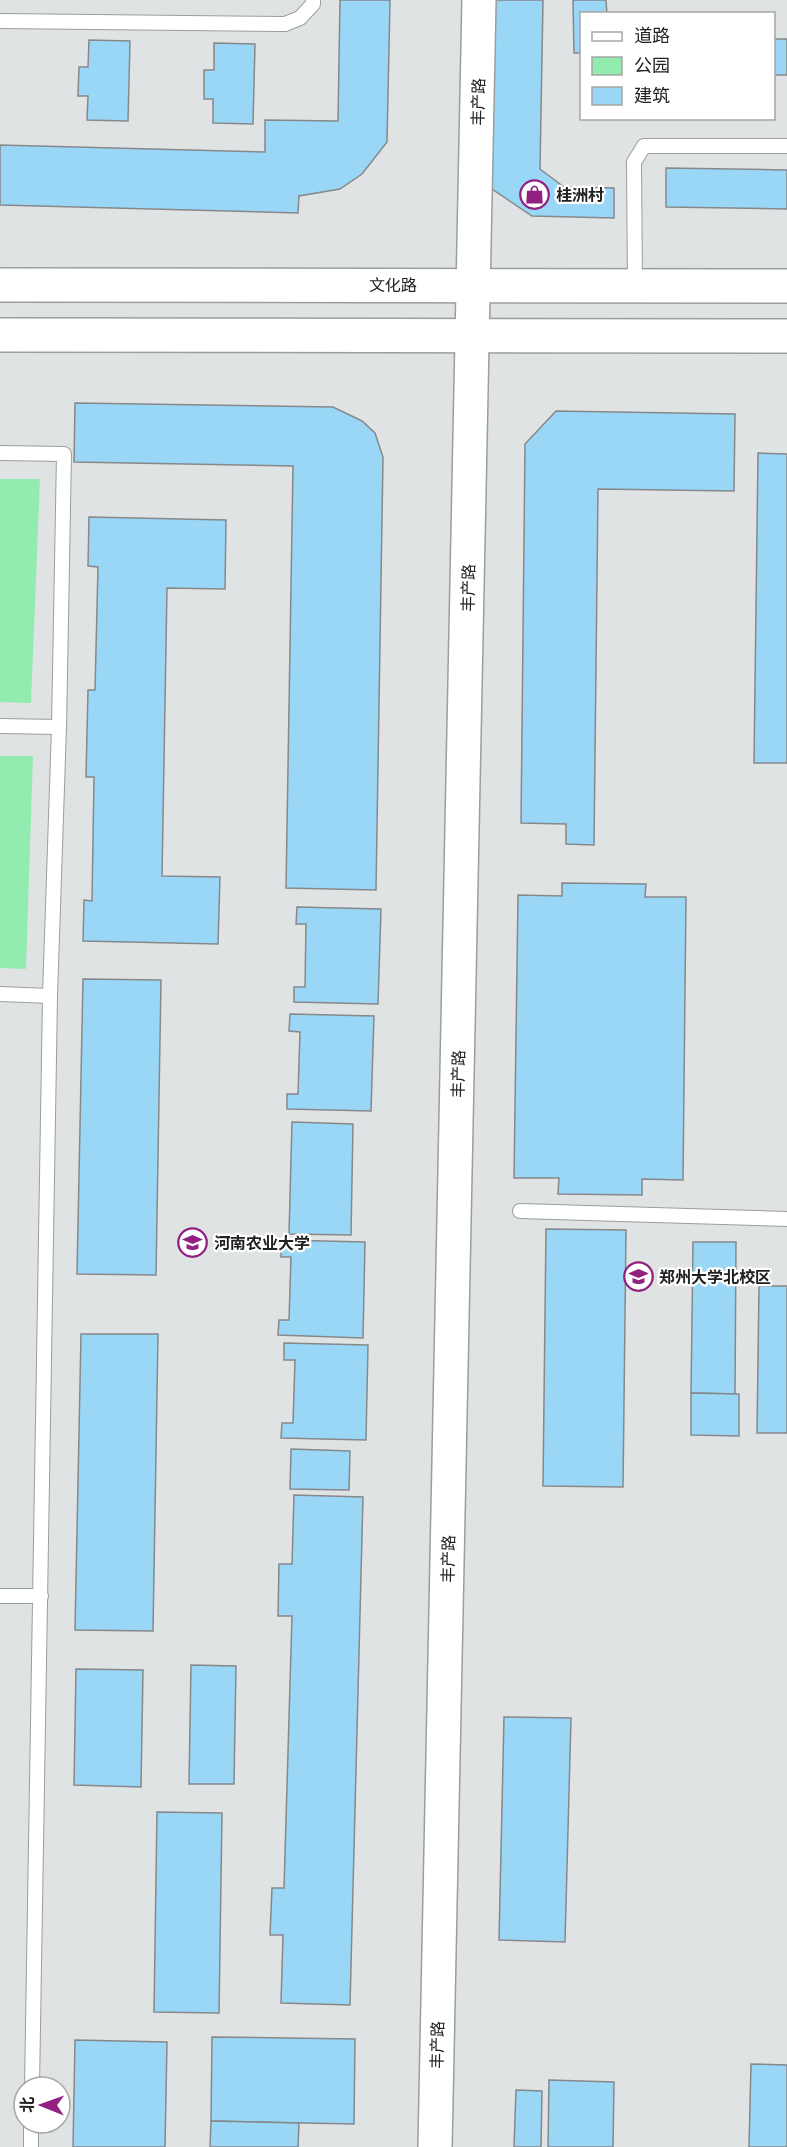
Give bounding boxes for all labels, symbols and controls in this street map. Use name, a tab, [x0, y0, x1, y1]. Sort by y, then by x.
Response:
legend	[580, 12, 775, 120]
text: 道路	[634, 25, 670, 47]
text: 公园	[634, 55, 670, 77]
street label: 丰产路	[469, 78, 489, 126]
text: 建筑	[634, 85, 670, 107]
shop icon: 桂洲村	[519, 179, 551, 211]
place label: 桂洲村	[556, 186, 604, 206]
street label: 文化路	[369, 276, 417, 296]
street label: 丰产路	[459, 564, 479, 612]
street label: 丰产路	[449, 1050, 469, 1098]
school or university icon: 河南农业大学	[177, 1227, 209, 1259]
place label: 河南农业大学	[214, 1234, 310, 1254]
school or university icon: 郑州大学北校区	[622, 1261, 654, 1293]
place label: 郑州大学北校区	[659, 1268, 771, 1288]
street label: 丰产路	[439, 1535, 459, 1583]
street label: 丰产路	[428, 2021, 448, 2069]
north arrow	[12, 2075, 72, 2135]
text: 北	[18, 2097, 38, 2113]

